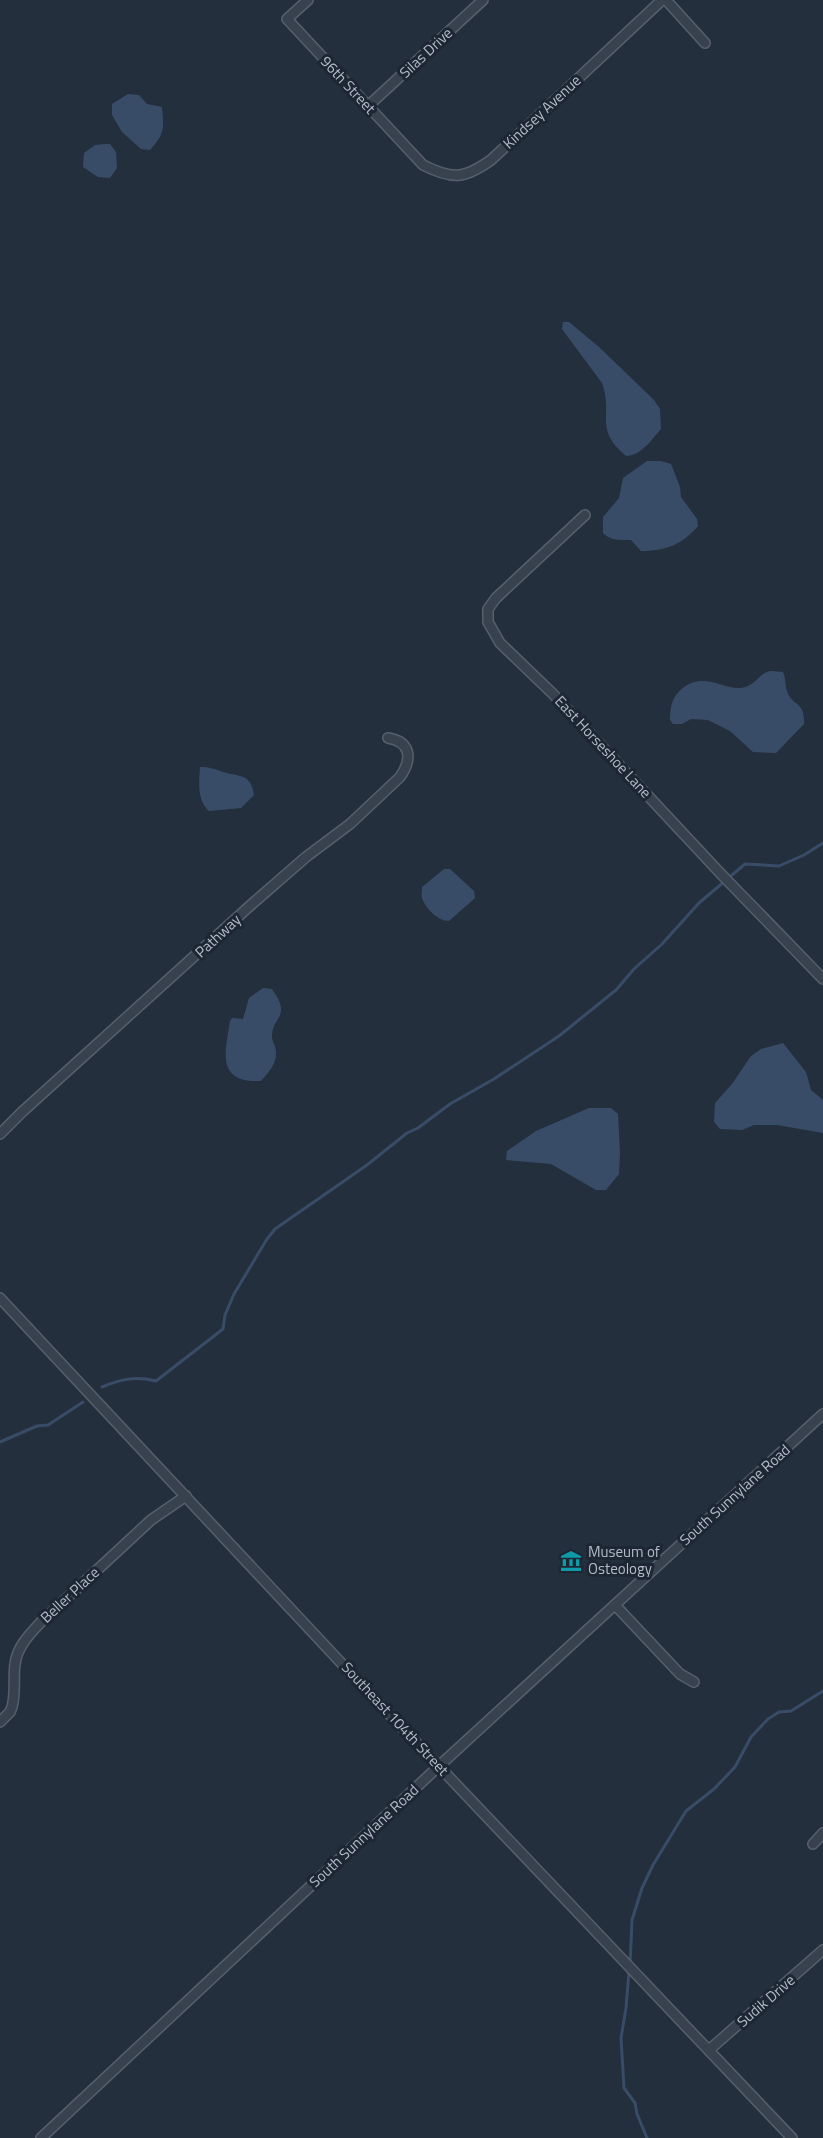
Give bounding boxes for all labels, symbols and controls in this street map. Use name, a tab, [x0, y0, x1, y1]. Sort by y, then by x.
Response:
street label: Silas Drive	[394, 22, 457, 83]
street label: 96th Street	[315, 50, 382, 119]
street label: Kindsey Avenue	[497, 69, 586, 154]
street label: East Horseshoe Lane	[550, 690, 657, 803]
street label: Pathway	[189, 908, 246, 963]
street label: South Sunnylane Road	[674, 1438, 795, 1551]
place label: Museum of Osteology	[588, 1540, 660, 1580]
museum icon: Museum of Osteology	[559, 1549, 583, 1573]
street label: Beller Place	[35, 1561, 104, 1628]
street label: Southeast 104th Street	[336, 1657, 455, 1781]
street label: South Sunnylane Road	[304, 1779, 424, 1893]
street label: Sudik Drive	[731, 1969, 800, 2032]

